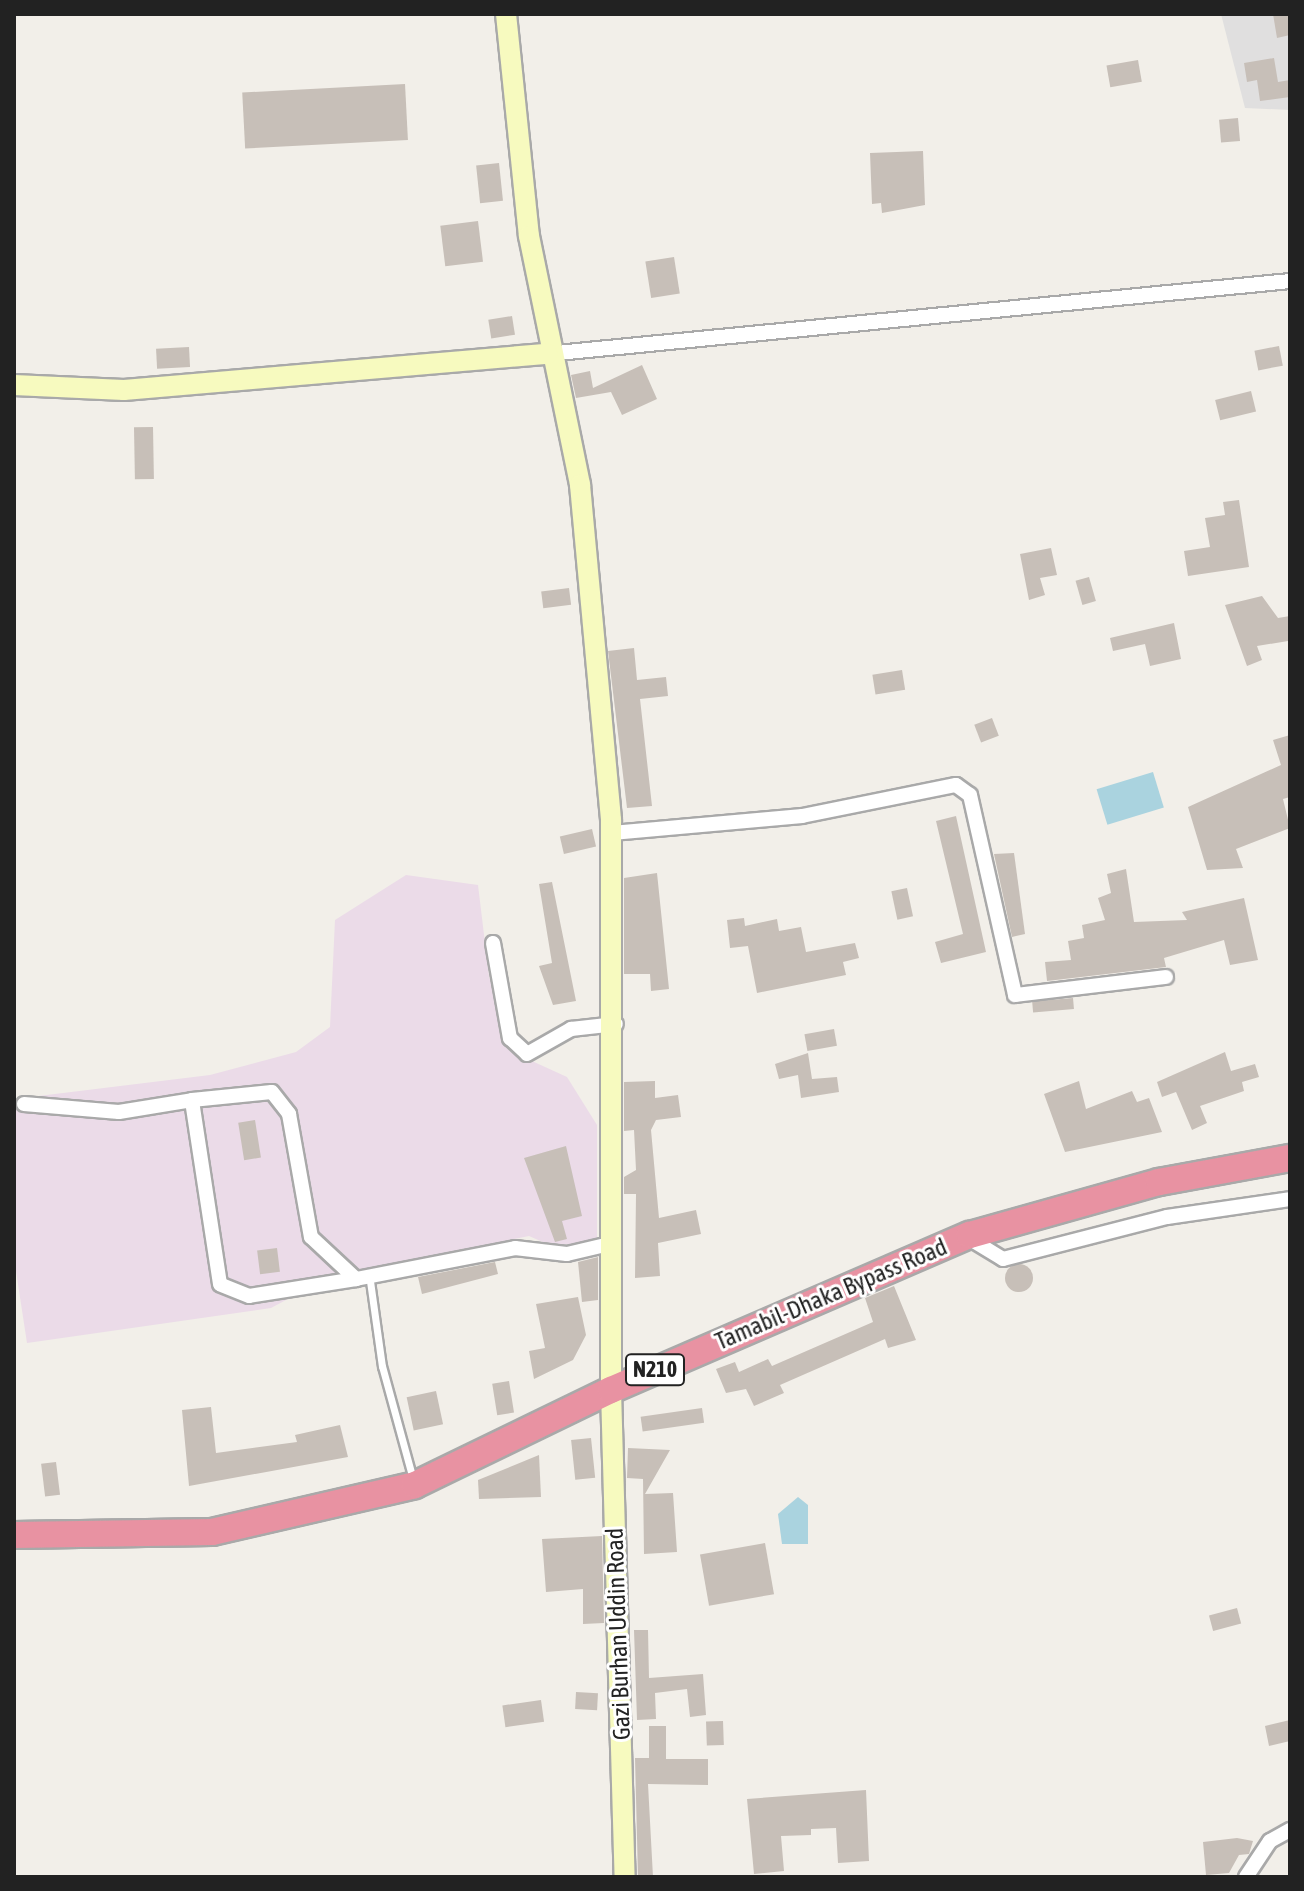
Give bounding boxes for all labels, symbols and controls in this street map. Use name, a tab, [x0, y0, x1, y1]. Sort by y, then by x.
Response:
street label: Tamabil-Dhaka Bypass Road	[711, 1232, 951, 1356]
road number: N210	[625, 1352, 685, 1388]
street label: Gazi Burhan Uddin Road	[600, 1527, 636, 1741]

